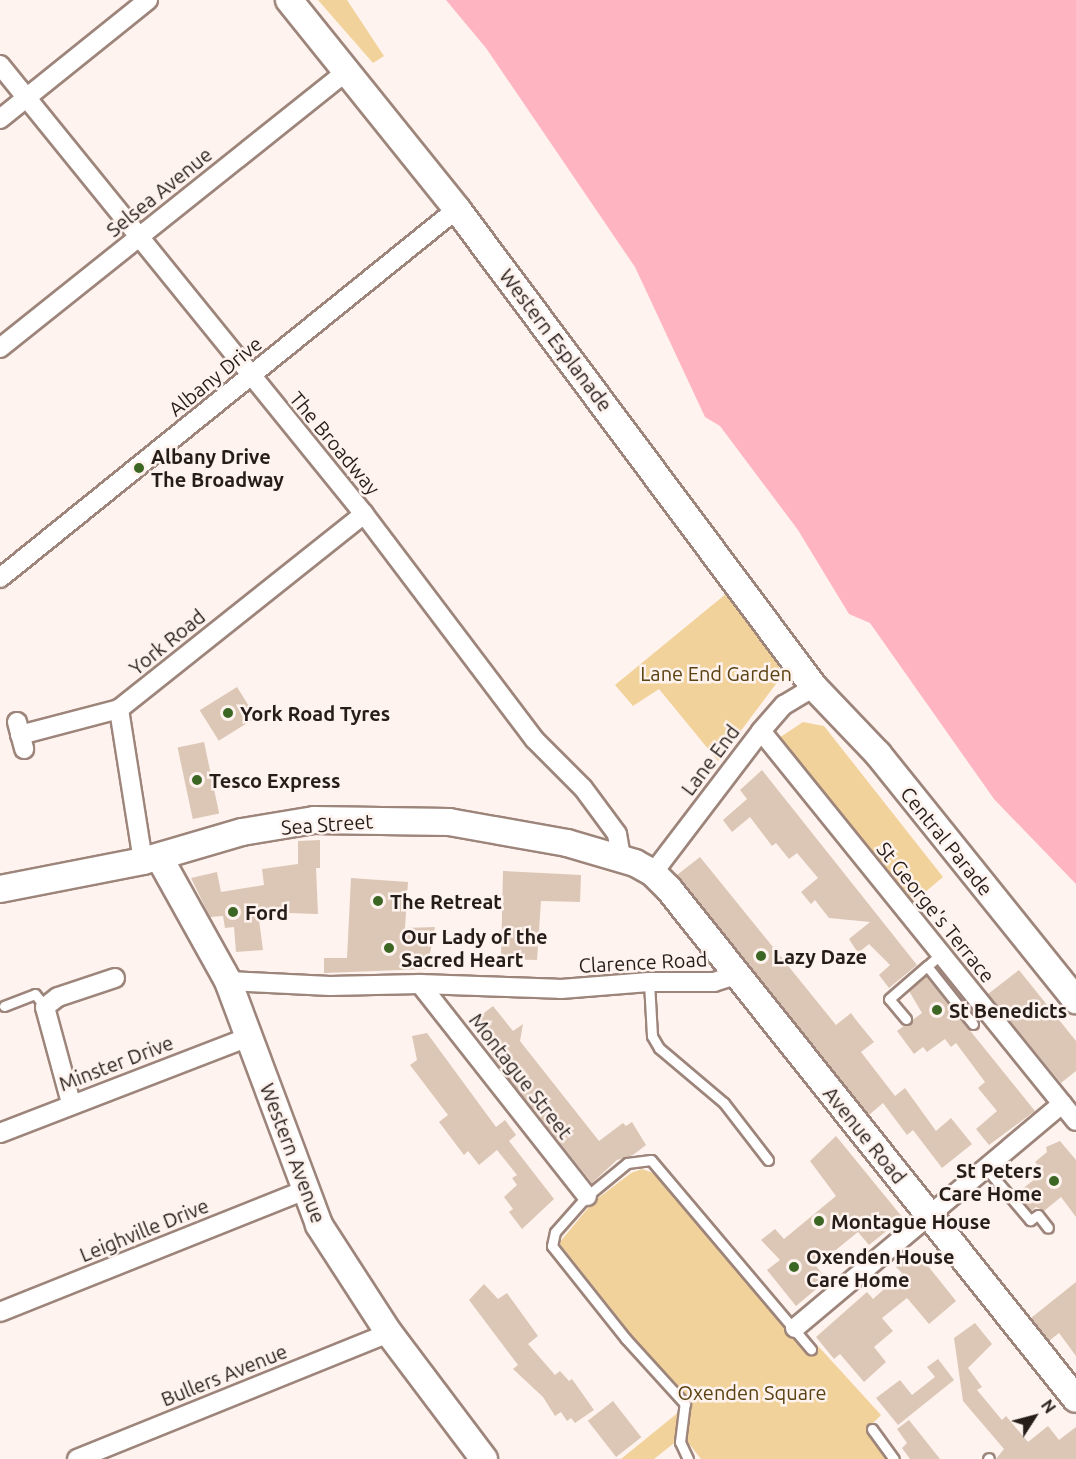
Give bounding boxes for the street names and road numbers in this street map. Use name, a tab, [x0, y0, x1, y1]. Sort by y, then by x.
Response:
street label: Selsea Avenue	[101, 142, 217, 242]
street label: Western Esplanade	[495, 264, 617, 416]
street label: Albany Drive	[164, 331, 266, 421]
street label: The Broadway	[285, 386, 385, 500]
street label: York Road	[124, 604, 210, 680]
street label: Lane End	[676, 720, 744, 800]
street label: Central Parade	[896, 782, 998, 900]
street label: Sea Street	[280, 809, 374, 839]
street label: St George's Terrace	[872, 837, 1000, 987]
street label: Clarence Road	[578, 947, 708, 977]
street label: Montague Street	[464, 1008, 578, 1144]
street label: Minster Drive	[55, 1030, 177, 1096]
street label: Western Avenue	[255, 1080, 331, 1226]
street label: Avenue Road	[819, 1082, 911, 1188]
street label: Leighville Drive	[76, 1193, 212, 1267]
street label: Bullers Avenue	[157, 1339, 291, 1411]

